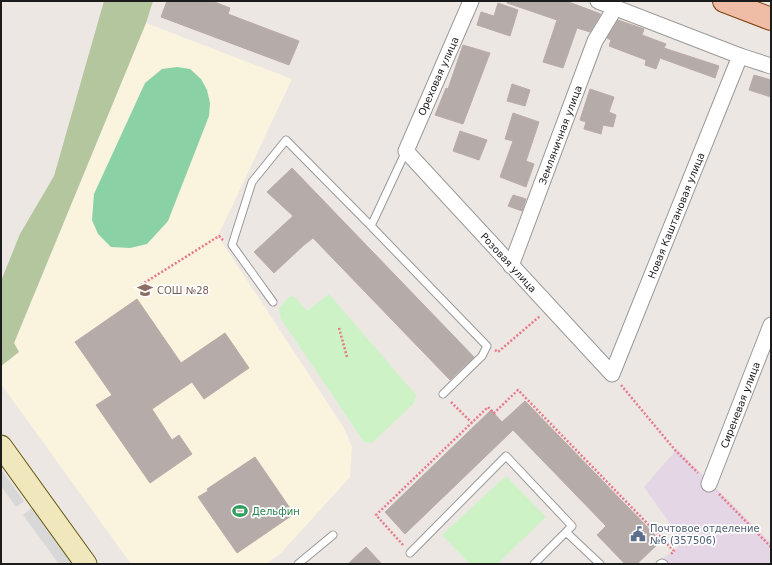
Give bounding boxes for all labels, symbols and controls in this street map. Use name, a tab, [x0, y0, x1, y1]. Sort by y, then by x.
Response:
street label: Ореховая улица	[416, 35, 461, 117]
street label: Земляничная улица	[537, 84, 584, 186]
street label: Новая Каштановая улица	[646, 151, 707, 280]
street label: Розовая улица	[478, 231, 538, 295]
school or university icon: СОШ №28	[136, 281, 154, 299]
place label: СОШ №28	[157, 285, 209, 296]
street label: Сиреневая улица	[719, 360, 762, 450]
sports icon: Дельфин	[231, 502, 249, 520]
place label: Дельфин	[252, 506, 300, 517]
place label: Почтовое отделение №6 (357506)	[650, 523, 760, 546]
public building icon: Почтовое отделение №6 (357506)	[629, 525, 647, 543]

